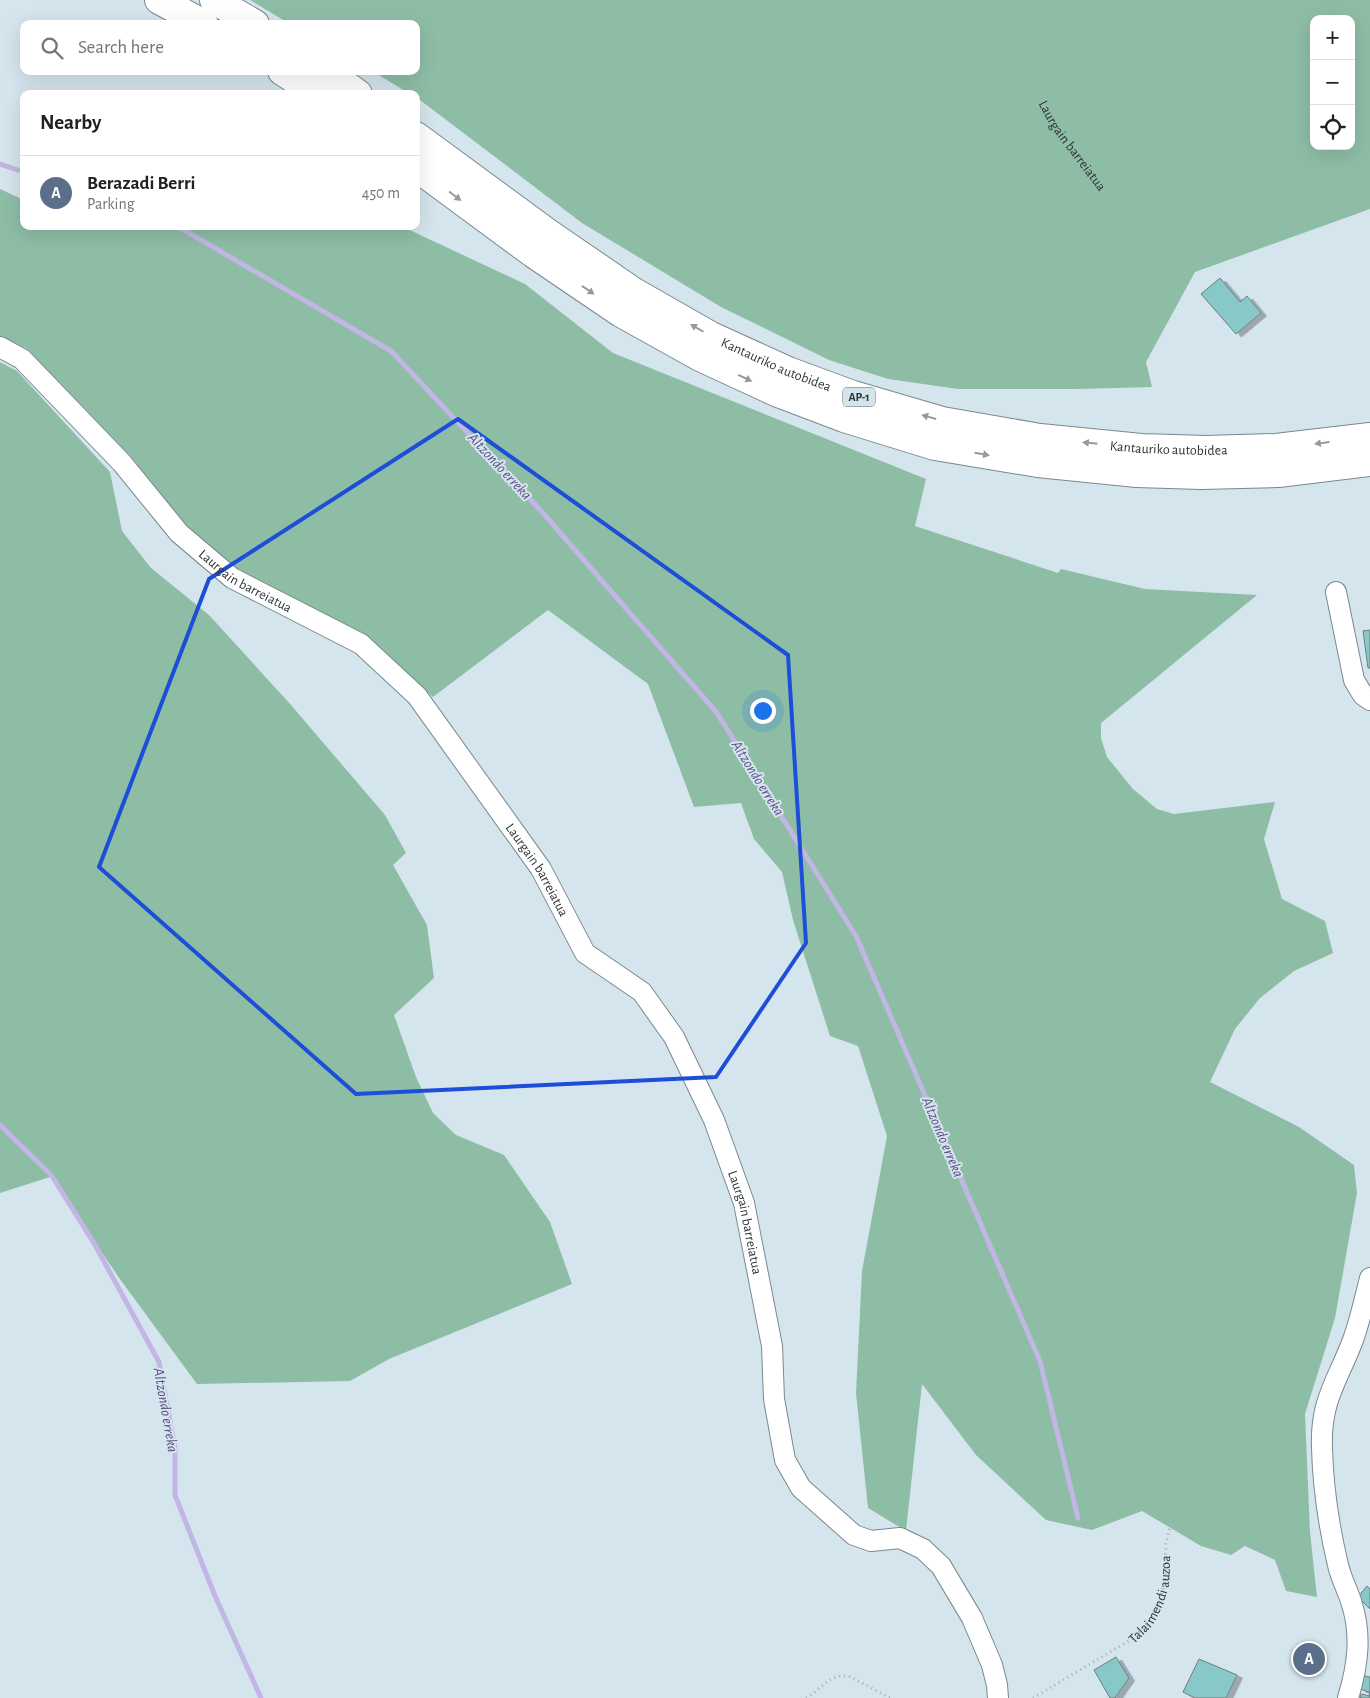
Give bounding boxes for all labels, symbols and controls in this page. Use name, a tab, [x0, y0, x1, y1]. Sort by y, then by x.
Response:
map controls	[1310, 15, 1355, 150]
button: +	[1310, 15, 1355, 60]
search box	[20, 20, 420, 75]
icon: search	[38, 34, 66, 62]
text: Search here	[78, 38, 164, 57]
button: −	[1310, 60, 1355, 105]
street label: Laurgain barreiatua	[1036, 98, 1108, 194]
button: locate	[1310, 105, 1355, 150]
text: Nearby	[40, 112, 101, 133]
text: Berazadi Berri	[87, 174, 195, 193]
text: A	[51, 185, 61, 201]
text: 450 m	[362, 185, 400, 201]
one-way arrow	[448, 191, 462, 201]
text: Parking	[87, 196, 135, 212]
one-way arrow	[581, 286, 594, 295]
one-way arrow	[690, 323, 703, 332]
street label: Kantauriko autobidea	[719, 336, 833, 394]
one-way arrow	[738, 374, 752, 382]
road number: AP-1	[843, 388, 875, 407]
one-way arrow	[922, 413, 937, 421]
water label: Altzondo erreka	[464, 429, 534, 503]
one-way arrow	[1081, 439, 1097, 447]
street label: Kantauriko autobidea	[1109, 439, 1228, 458]
one-way arrow	[1313, 439, 1329, 447]
one-way arrow	[974, 450, 990, 458]
street label: Laurgain barreiatua	[196, 547, 294, 616]
your location	[750, 698, 776, 724]
water label: Altzondo erreka	[728, 737, 787, 818]
street label: Laurgain barreiatua	[503, 821, 571, 919]
water label: Altzondo erreka	[919, 1094, 966, 1179]
street label: Laurgain barreiatua	[725, 1169, 764, 1276]
water label: Altzondo erreka	[151, 1366, 180, 1453]
street label: Talaimendi auzoa	[1126, 1555, 1173, 1646]
pin: A	[1293, 1640, 1325, 1678]

